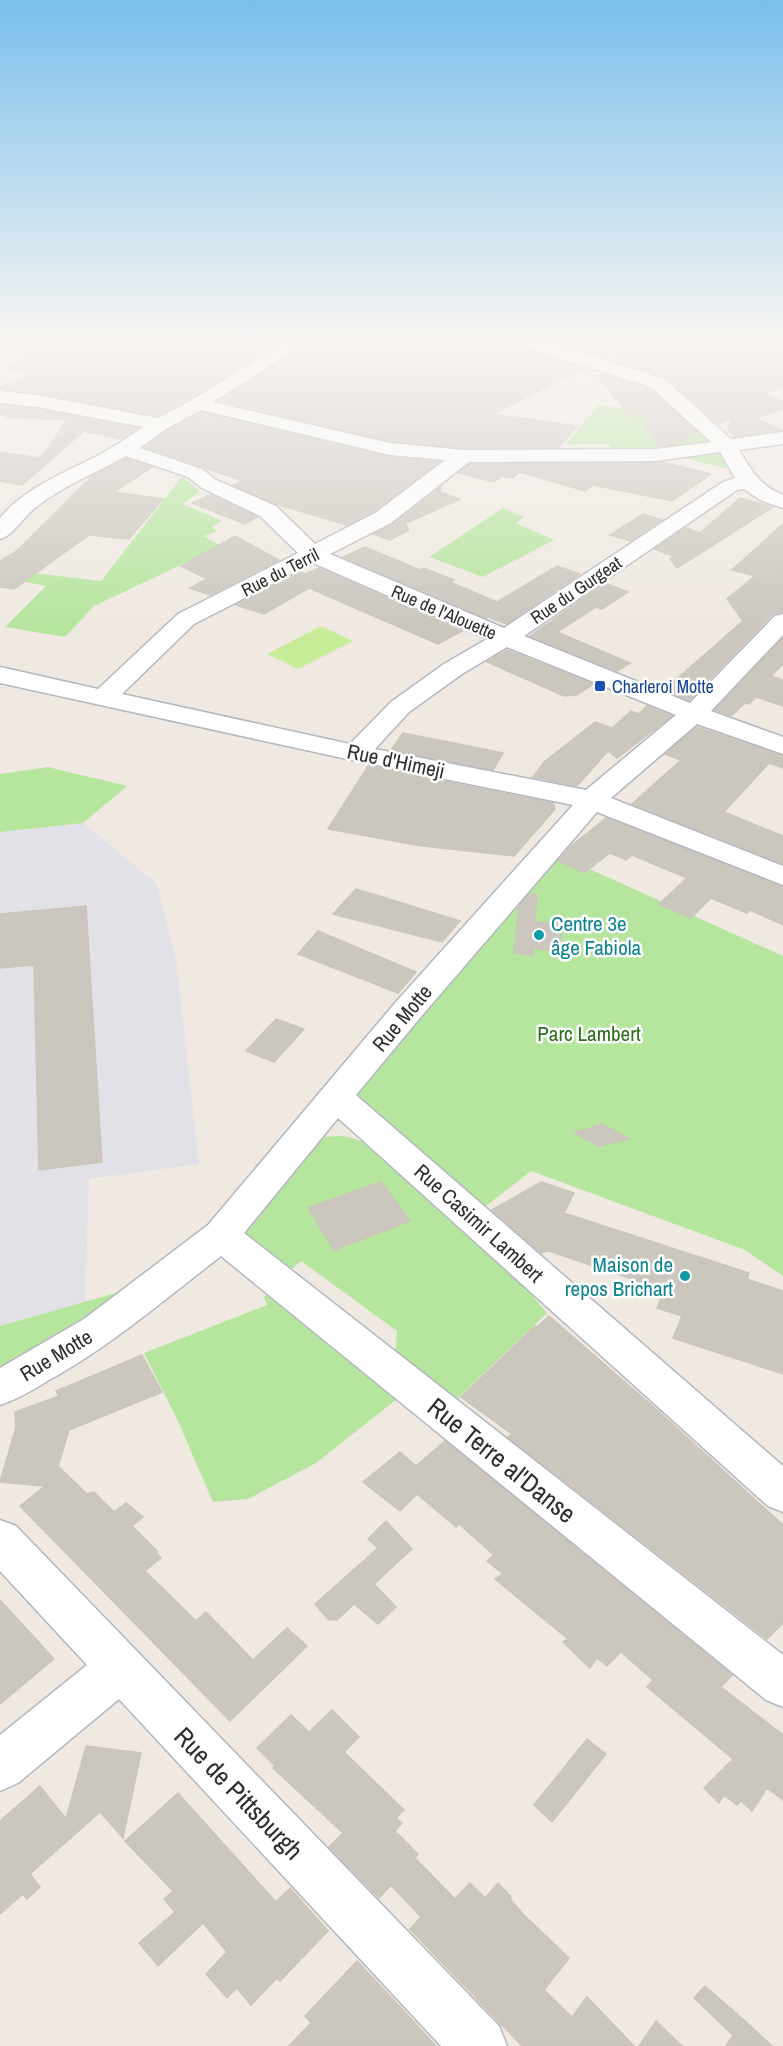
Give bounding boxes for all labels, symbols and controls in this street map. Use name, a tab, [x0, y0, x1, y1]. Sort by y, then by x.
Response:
street label: Rue du Terril	[237, 542, 323, 602]
street label: Rue du Gurgeat	[525, 550, 627, 630]
street label: Rue de l'Alouette	[388, 579, 500, 645]
place label: Charleroi Motte	[612, 674, 714, 699]
marker: Charleroi Motte	[593, 679, 607, 693]
street label: Rue d'Himeji	[345, 737, 447, 785]
place label: Centre 3e âge Fabiola	[551, 909, 642, 962]
marker: Centre 3e âge Fabiola	[532, 928, 546, 942]
street label: Rue Motte	[365, 978, 439, 1058]
park label: Parc Lambert	[537, 1019, 641, 1048]
street label: Rue Casimir Lambert	[408, 1157, 550, 1289]
place label: Maison de repos Brichart	[565, 1250, 673, 1303]
marker: Maison de repos Brichart	[678, 1269, 692, 1283]
street label: Rue Motte	[14, 1322, 98, 1388]
street label: Rue Terre al'Danse	[420, 1389, 584, 1531]
street label: Rue de Pittsburgh	[167, 1719, 311, 1867]

